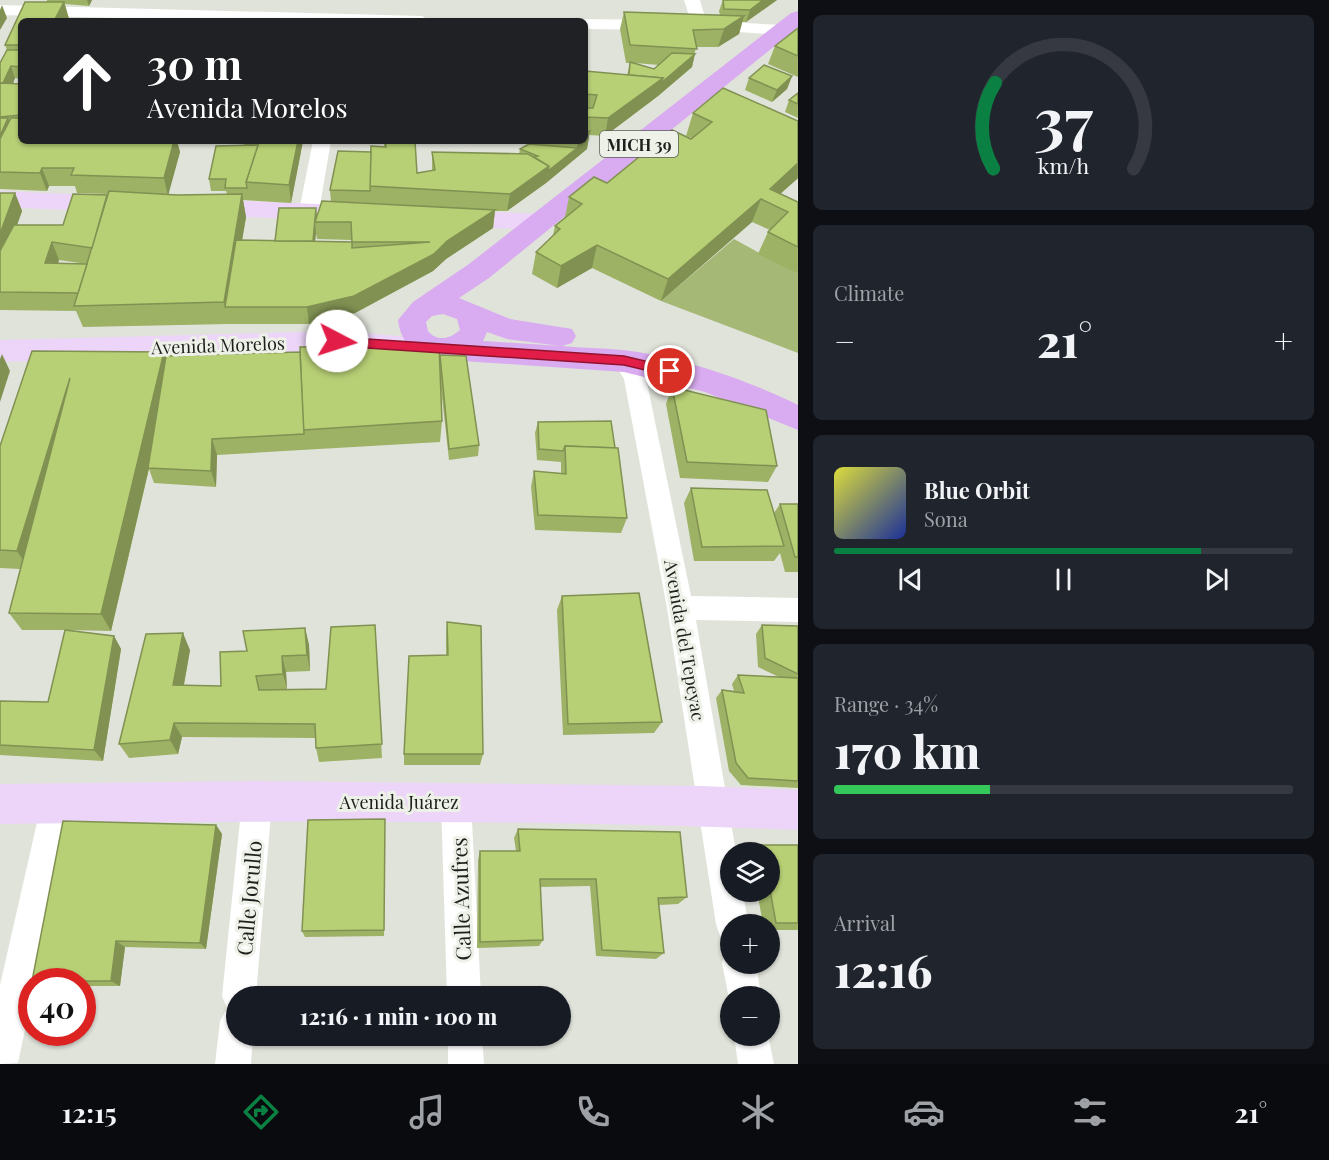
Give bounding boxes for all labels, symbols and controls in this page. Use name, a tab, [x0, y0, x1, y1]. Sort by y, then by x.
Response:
text: 30 m	[147, 35, 242, 91]
icon: ahead	[48, 42, 126, 120]
text: 37	[1034, 76, 1094, 160]
text: Avenida Morelos	[147, 89, 347, 125]
road number: MICH 39	[600, 131, 678, 157]
text: km/h	[1038, 152, 1090, 180]
text: Climate	[834, 279, 904, 306]
position arrow	[305, 309, 369, 373]
text: 21°	[1037, 309, 1092, 369]
text: −	[834, 318, 855, 362]
text: +	[1274, 318, 1293, 362]
street label: Avenida Morelos	[150, 331, 285, 359]
pin	[644, 345, 695, 396]
icon: arrive	[653, 354, 686, 387]
text: Blue Orbit	[924, 475, 1030, 505]
text: Sona	[924, 505, 968, 532]
street label: Avenida del Tepeyac	[659, 557, 711, 723]
icon: previous	[894, 563, 927, 596]
icon: pause	[1047, 563, 1080, 596]
icon: next	[1200, 563, 1233, 596]
text: Range · 34%	[834, 690, 938, 717]
text: 170 km	[834, 720, 980, 780]
street label: Avenida Juárez	[338, 790, 459, 814]
street label: Calle Azufres	[444, 837, 476, 961]
street label: Calle Jorullo	[229, 839, 267, 957]
map controls	[720, 842, 780, 1046]
button: layers	[720, 842, 780, 902]
text: Arrival	[834, 909, 896, 936]
button: +	[720, 914, 780, 974]
text: 12:16	[834, 939, 932, 999]
speed limit sign: 40	[18, 968, 96, 1046]
button: −	[720, 986, 780, 1046]
text: 12:16 · 1 min · 100 m	[300, 1001, 497, 1031]
icon: directions	[240, 1091, 282, 1133]
icon: music	[406, 1091, 448, 1133]
icon: phone	[572, 1091, 614, 1133]
icon: climate	[737, 1091, 779, 1133]
icon: car	[903, 1091, 945, 1133]
icon: filters	[1069, 1091, 1111, 1133]
text: 12:15	[62, 1094, 117, 1130]
text: 21°	[1234, 1094, 1267, 1130]

